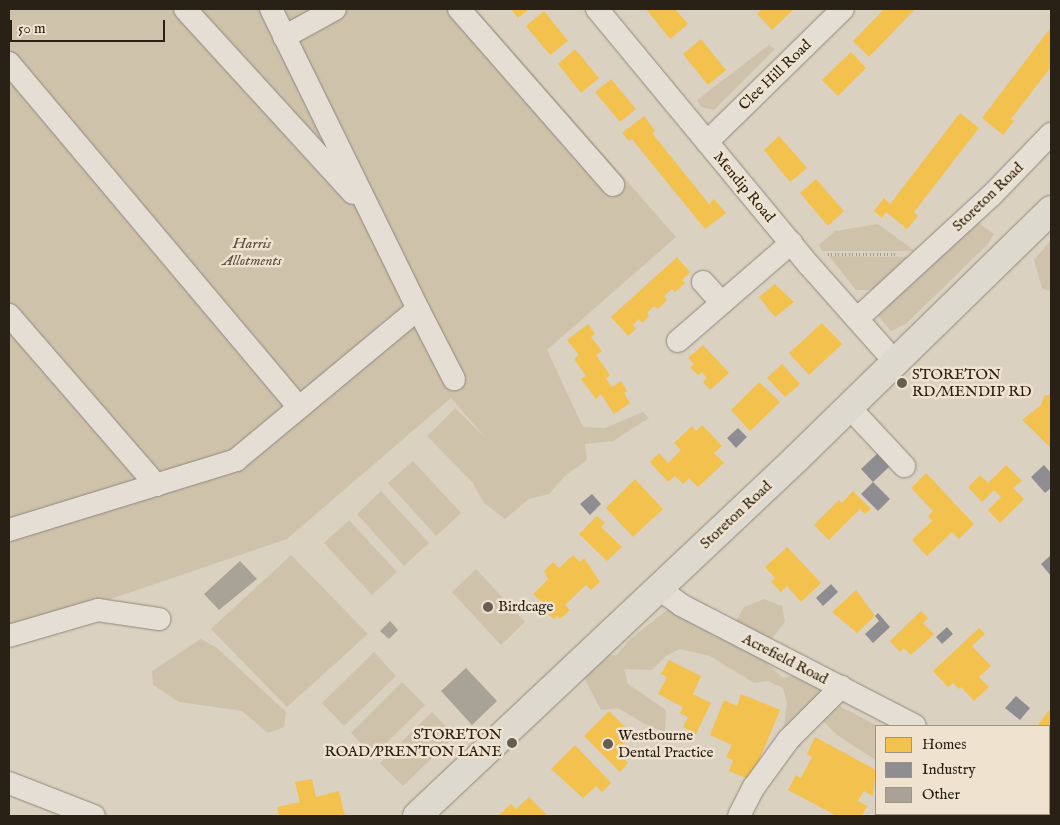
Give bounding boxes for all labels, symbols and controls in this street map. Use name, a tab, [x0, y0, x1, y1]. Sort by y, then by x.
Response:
scale bar	[12, 10, 168, 42]
text: 50 m	[18, 19, 46, 38]
street label: Clee Hill Road	[735, 36, 815, 114]
street label: Mendip Road	[709, 148, 779, 226]
street label: Storeton Road	[949, 159, 1027, 235]
park label: Harris Allotments	[222, 234, 282, 269]
place label: STORETON RD/MENDIP RD	[912, 365, 1032, 400]
marker: STORETON RD/MENDIP RD	[896, 377, 908, 389]
street label: Storeton Road	[696, 477, 776, 553]
place label: Birdcage	[498, 598, 553, 616]
marker: Birdcage	[482, 601, 494, 613]
street label: Acrefield Road	[739, 630, 831, 688]
place label: STORETON ROAD/PRENTON LANE	[325, 725, 502, 760]
legend	[875, 725, 1050, 815]
place label: Westbourne Dental Practice	[618, 726, 713, 761]
text: Homes	[922, 735, 966, 754]
marker: STORETON ROAD/PRENTON LANE	[506, 737, 518, 749]
marker: Westbourne Dental Practice	[602, 738, 614, 750]
text: Industry	[922, 760, 976, 779]
text: Other	[922, 785, 960, 804]

